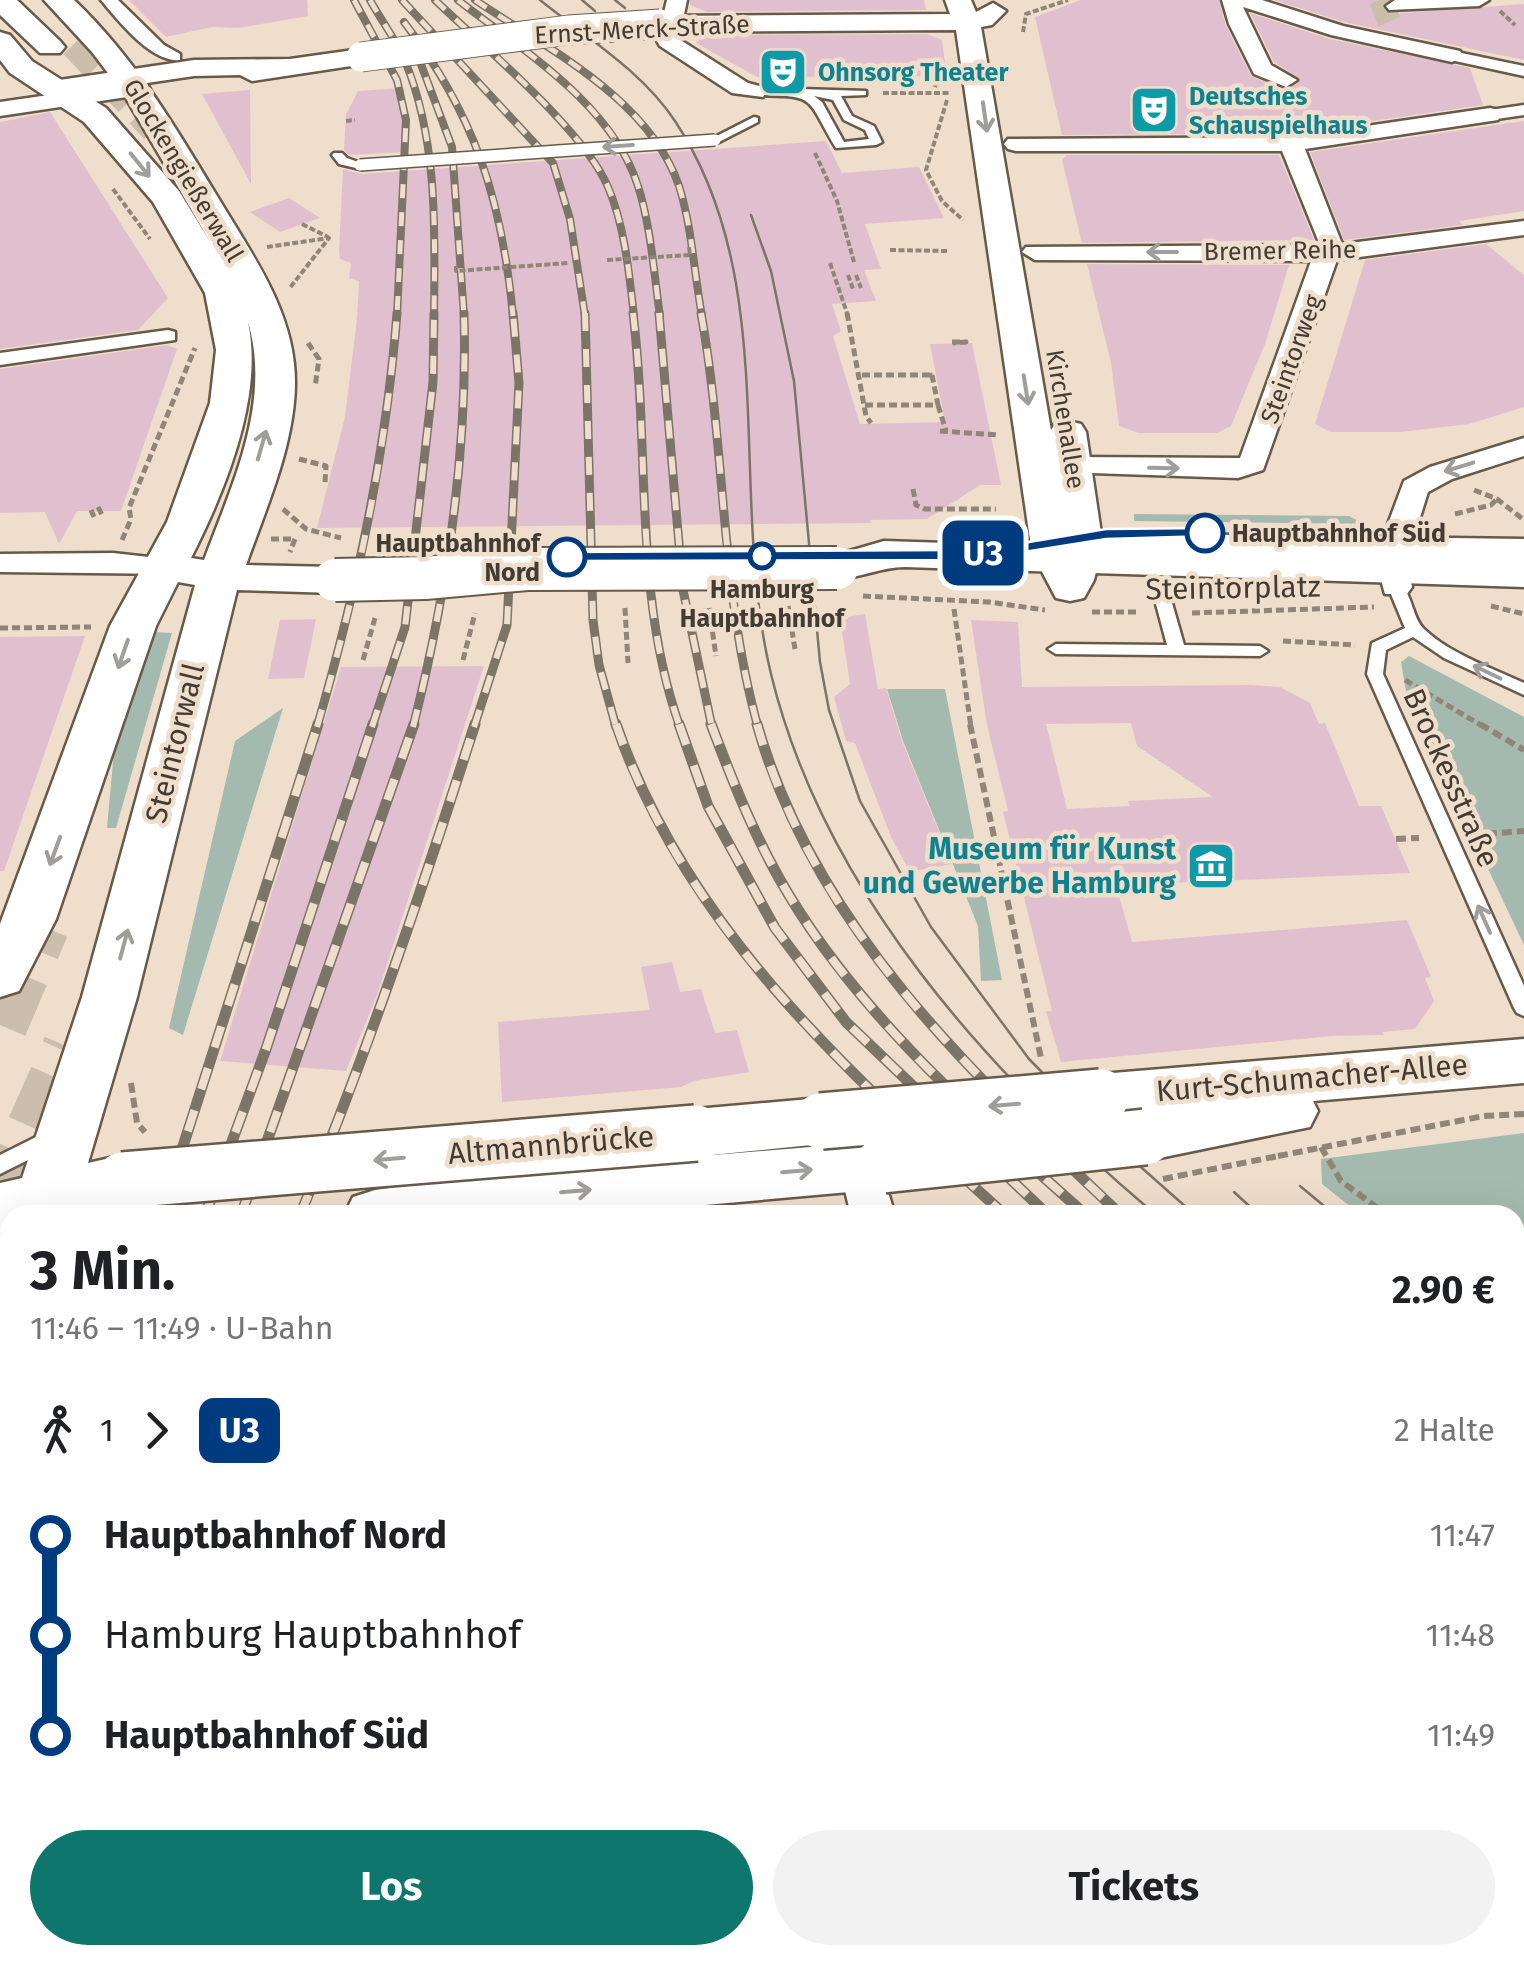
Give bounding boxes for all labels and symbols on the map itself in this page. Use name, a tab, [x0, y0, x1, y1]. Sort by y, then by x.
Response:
street label: Ernst-Merck-Straße	[534, 9, 750, 51]
theatre icon: Ohnsorg Theater	[757, 46, 809, 98]
place label: Ohnsorg Theater	[818, 58, 1009, 88]
street label: Glockengießerwall	[117, 74, 250, 267]
place label: Deutsches Schauspielhaus	[1189, 82, 1367, 141]
theatre icon: Deutsches Schauspielhaus	[1128, 84, 1180, 136]
one-way arrow	[976, 101, 995, 133]
one-way arrow	[602, 137, 634, 156]
one-way arrow	[129, 152, 151, 178]
street label: Bremer Reihe	[1203, 235, 1357, 267]
one-way arrow	[1146, 242, 1178, 262]
street label: Steintorweg	[1255, 291, 1329, 428]
street label: Kirchenallee	[1039, 347, 1091, 491]
one-way arrow	[1018, 374, 1036, 406]
one-way arrow	[254, 430, 272, 462]
one-way arrow	[1147, 459, 1179, 478]
one-way arrow	[1444, 459, 1475, 477]
marker: Hauptbahnhof Süd	[1186, 514, 1224, 552]
place label: Hauptbahnhof Süd	[1232, 519, 1446, 549]
line badge: U3	[938, 520, 1028, 586]
place label: Hauptbahnhof Nord	[376, 529, 542, 588]
marker: Hauptbahnhof Nord	[548, 538, 586, 576]
marker: Hamburg Hauptbahnhof	[749, 543, 775, 569]
street label: Steintorplatz	[1145, 568, 1321, 608]
place label: Hamburg Hauptbahnhof	[680, 575, 846, 634]
one-way arrow	[113, 638, 131, 669]
street label: Steintorwall	[138, 659, 212, 827]
one-way arrow	[1472, 662, 1502, 681]
street label: Brockesstraße	[1396, 683, 1506, 873]
place label: Museum für Kunst und Gewerbe Hamburg	[863, 831, 1176, 901]
one-way arrow	[45, 835, 63, 866]
museum icon: Museum für Kunst und Gewerbe Hamburg	[1185, 840, 1237, 892]
one-way arrow	[1474, 904, 1492, 935]
one-way arrow	[116, 929, 135, 960]
street label: Kurt-Schumacher-Allee	[1155, 1046, 1469, 1110]
one-way arrow	[988, 1096, 1020, 1115]
street label: Altmannbrücke	[447, 1118, 655, 1172]
one-way arrow	[374, 1150, 406, 1169]
one-way arrow	[780, 1162, 813, 1181]
one-way arrow	[560, 1181, 592, 1200]

